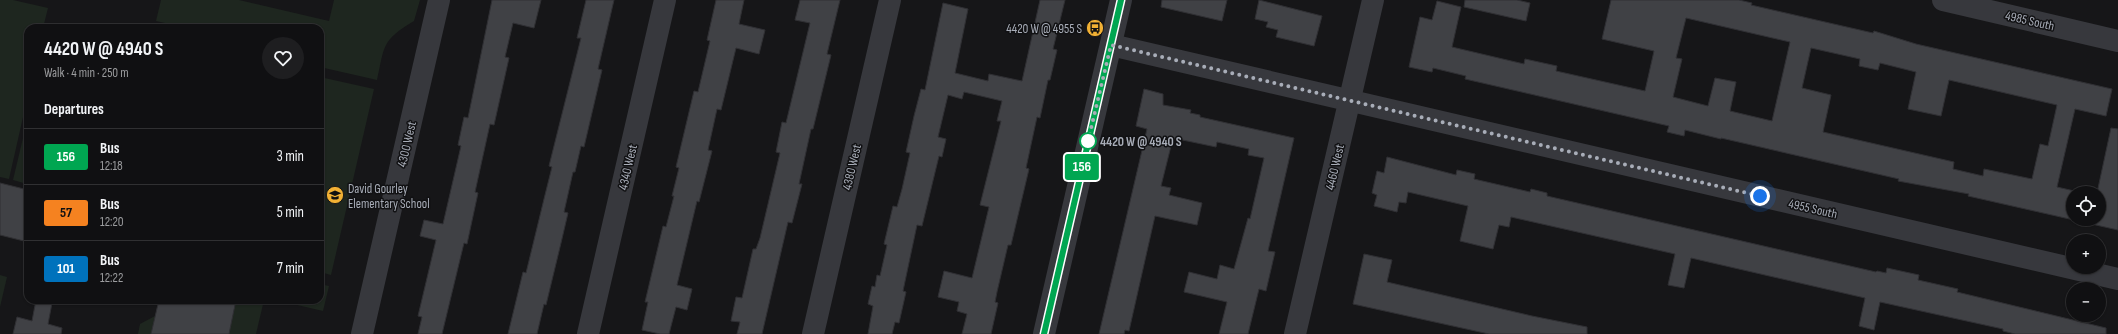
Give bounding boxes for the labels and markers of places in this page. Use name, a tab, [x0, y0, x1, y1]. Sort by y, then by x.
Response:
bus stop icon: 4420 W @ 4955 S	[1085, 18, 1105, 38]
place label: 4420 W @ 4955 S	[1006, 21, 1082, 37]
marker: 4420 W @ 4940 S	[1079, 132, 1097, 150]
place label: 4420 W @ 4940 S	[1100, 134, 1182, 150]
place label: David Gourley Elementary School	[348, 181, 430, 212]
school or university icon: David Gourley Elementary School	[325, 185, 345, 205]

